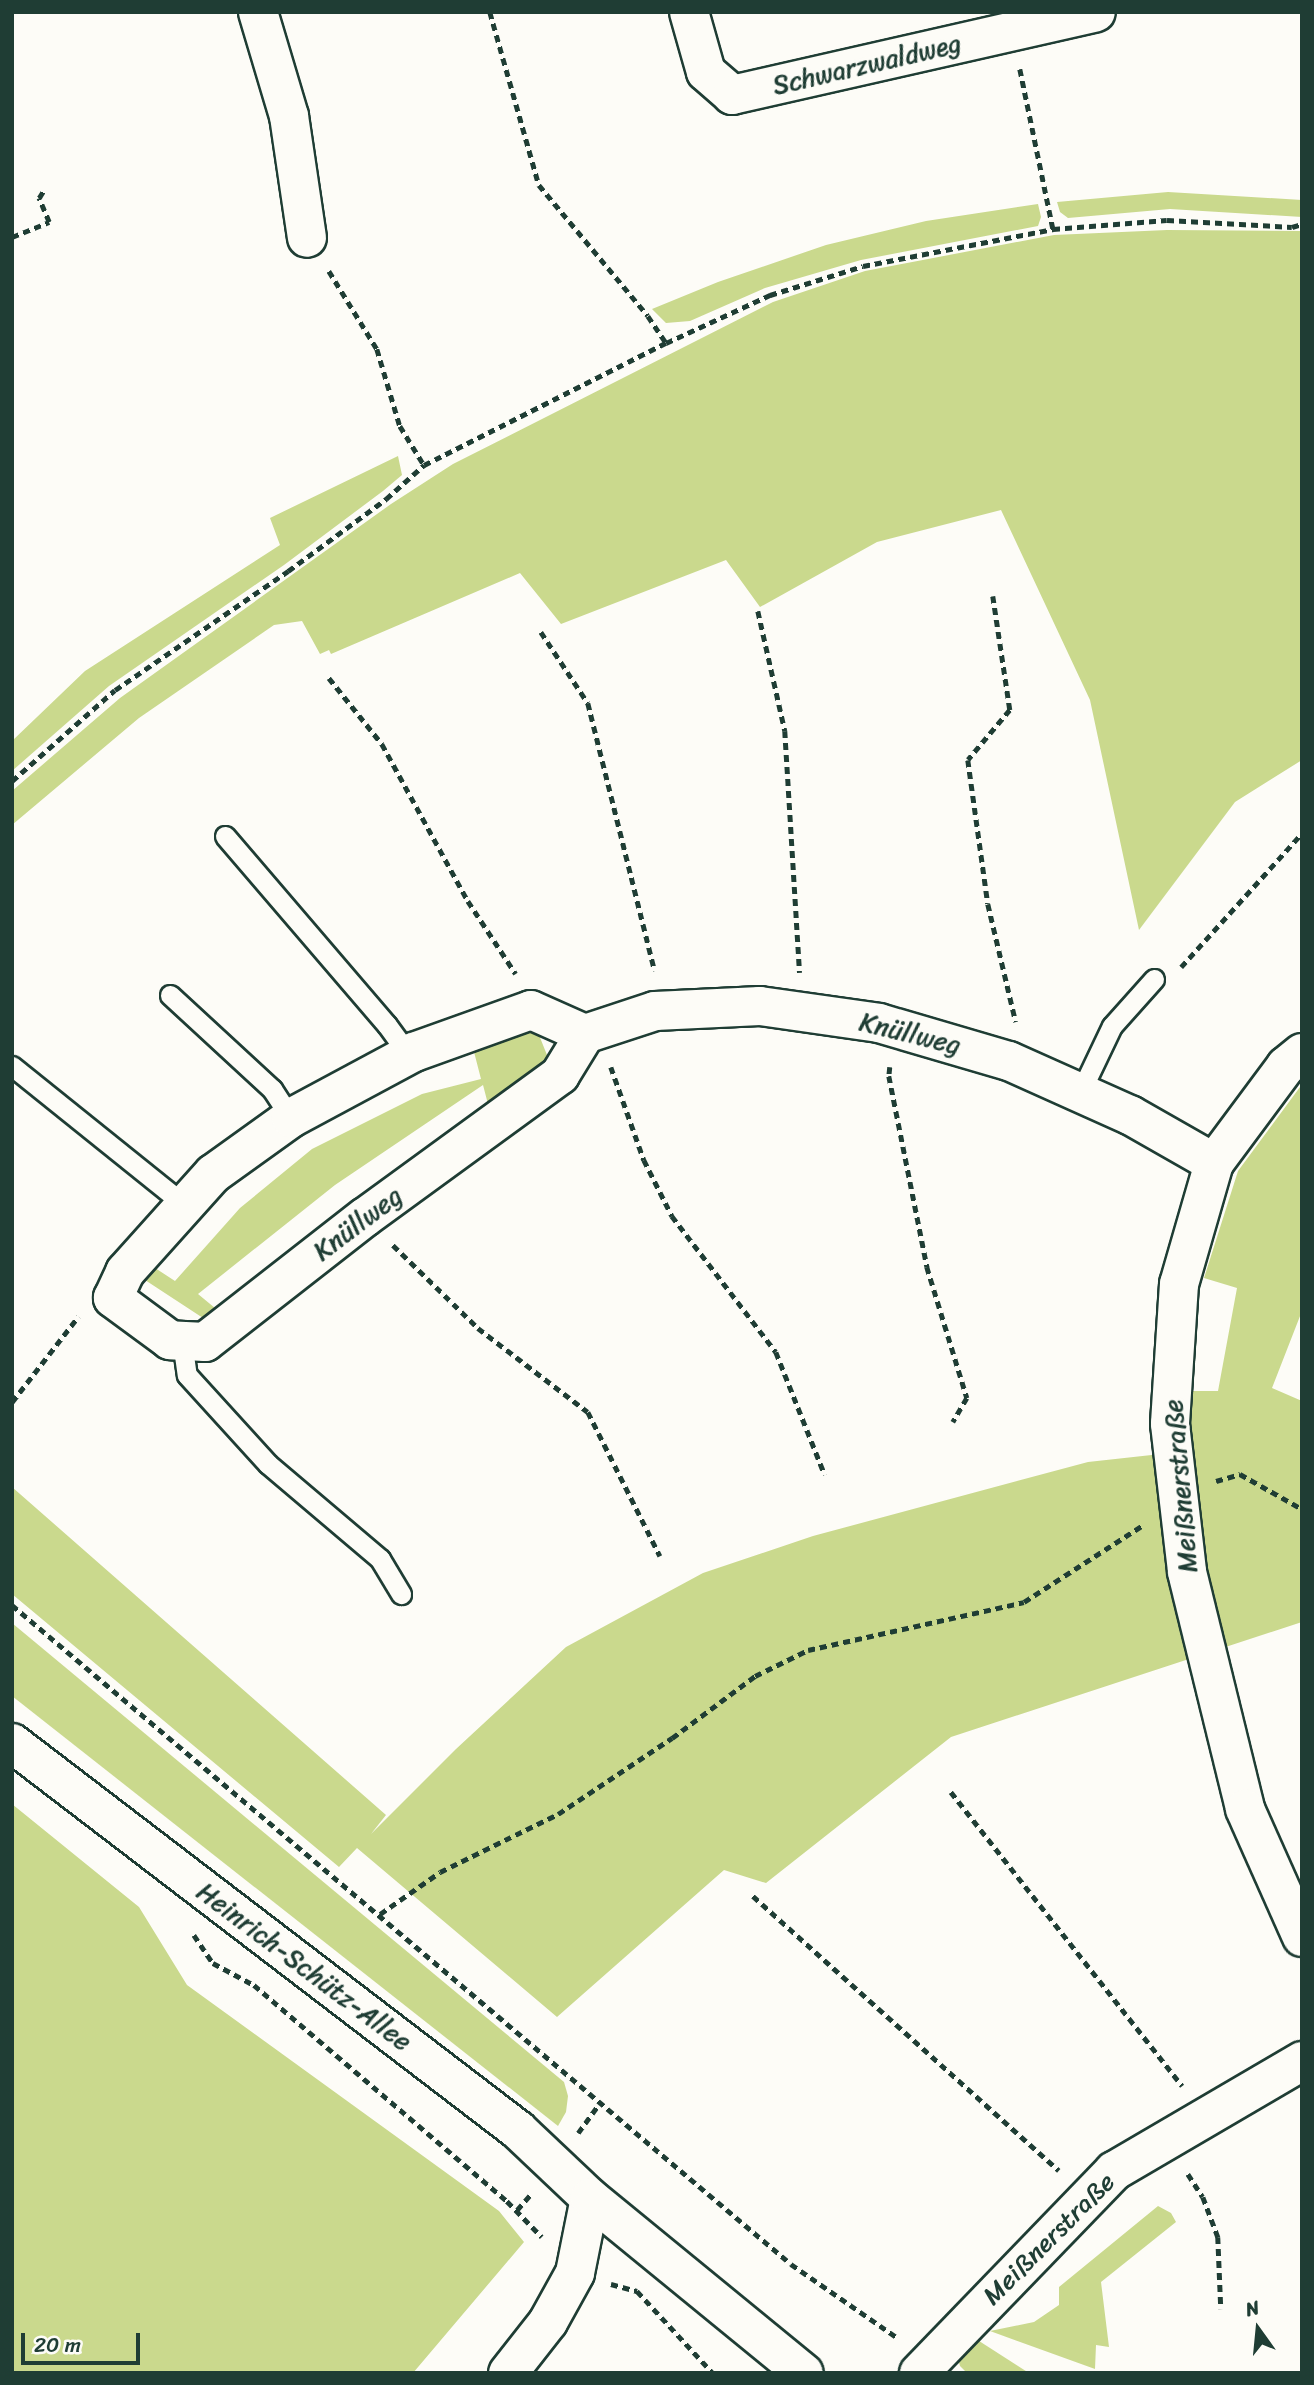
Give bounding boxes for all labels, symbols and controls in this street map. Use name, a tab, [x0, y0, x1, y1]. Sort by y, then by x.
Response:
street label: Schwarzwaldweg	[770, 28, 964, 102]
street label: Knüllweg	[856, 1006, 964, 1062]
street label: Knüllweg	[307, 1181, 409, 1267]
street label: Meißnerstraße	[1158, 1398, 1204, 1574]
street label: Heinrich-Schütz-Allee	[191, 1876, 417, 2058]
street label: Meißnerstraße	[976, 2166, 1122, 2312]
text: N	[1242, 2291, 1263, 2326]
north arrow	[1223, 2294, 1293, 2364]
scale bar	[24, 2318, 144, 2362]
text: 20 m	[34, 2326, 81, 2364]

